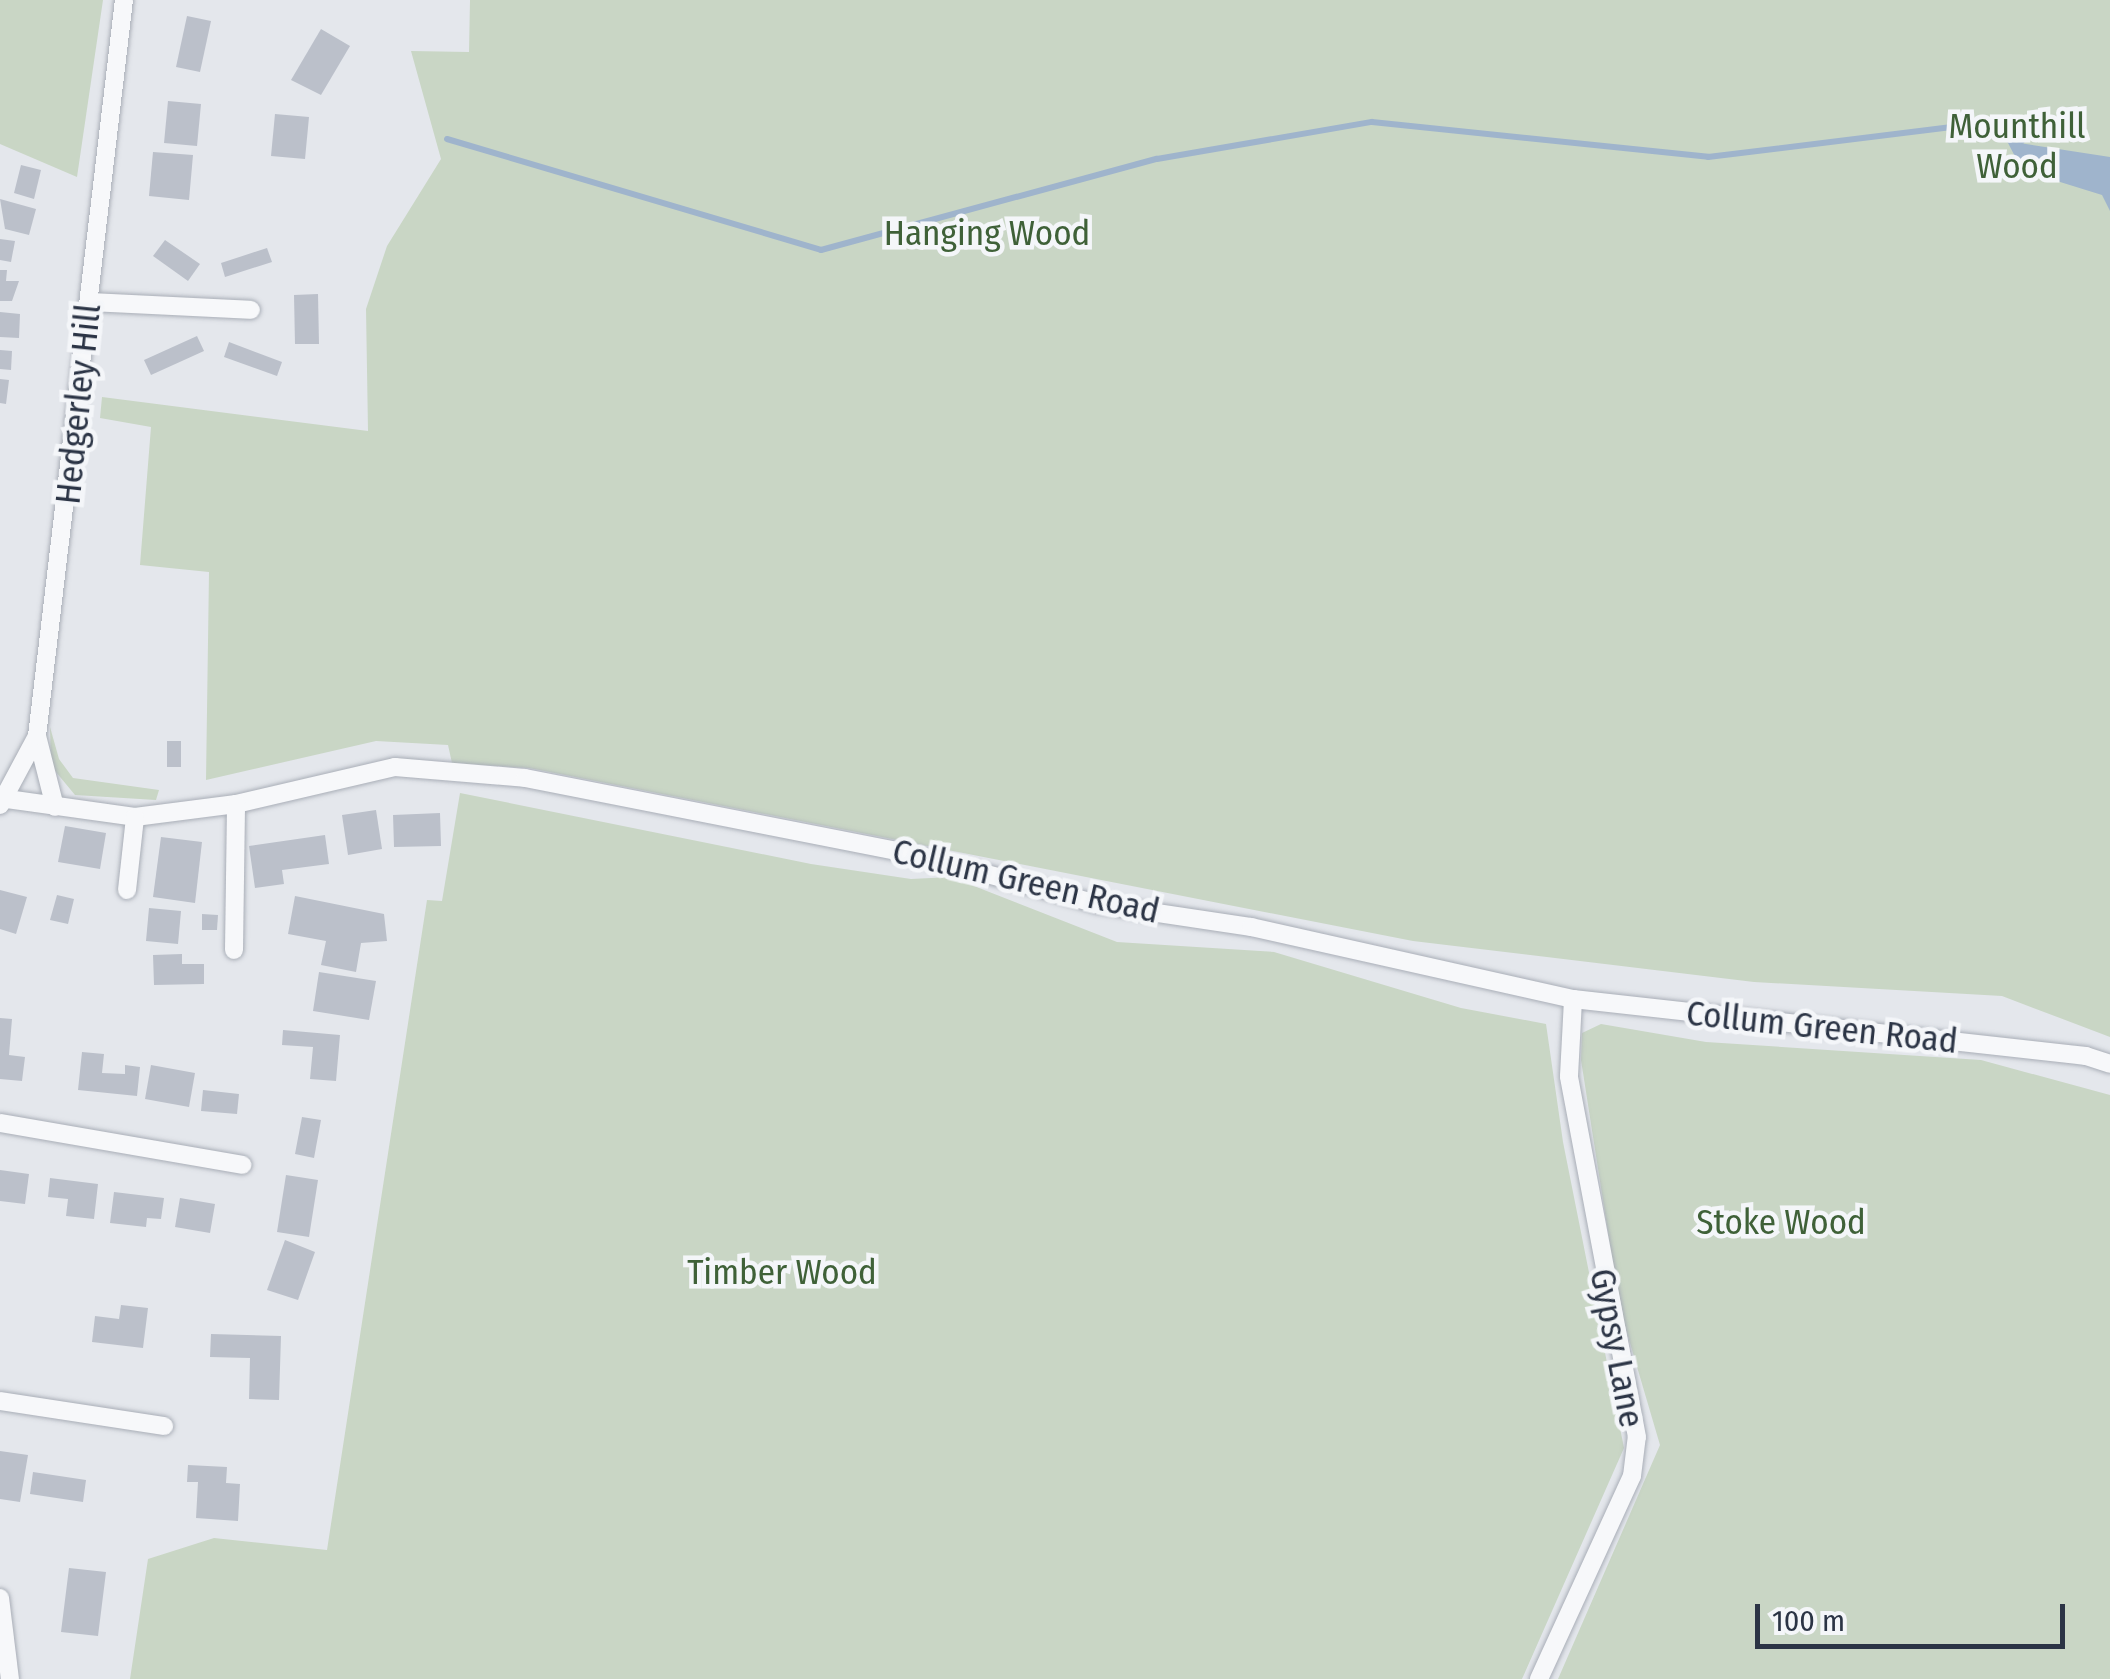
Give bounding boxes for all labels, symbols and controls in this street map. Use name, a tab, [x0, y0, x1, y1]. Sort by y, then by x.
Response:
park label: Mounthill Wood	[1948, 105, 2086, 187]
park label: Hanging Wood	[884, 212, 1090, 254]
street label: Hedgerley Hill	[47, 302, 109, 506]
street label: Collum Green Road	[889, 830, 1163, 932]
street label: Collum Green Road	[1684, 992, 1960, 1062]
park label: Stoke Wood	[1696, 1201, 1866, 1243]
park label: Timber Wood	[687, 1251, 877, 1293]
street label: Gypsy Lane	[1581, 1265, 1653, 1431]
scale bar	[1760, 1584, 2070, 1646]
text: 100 m	[1772, 1603, 1845, 1639]

